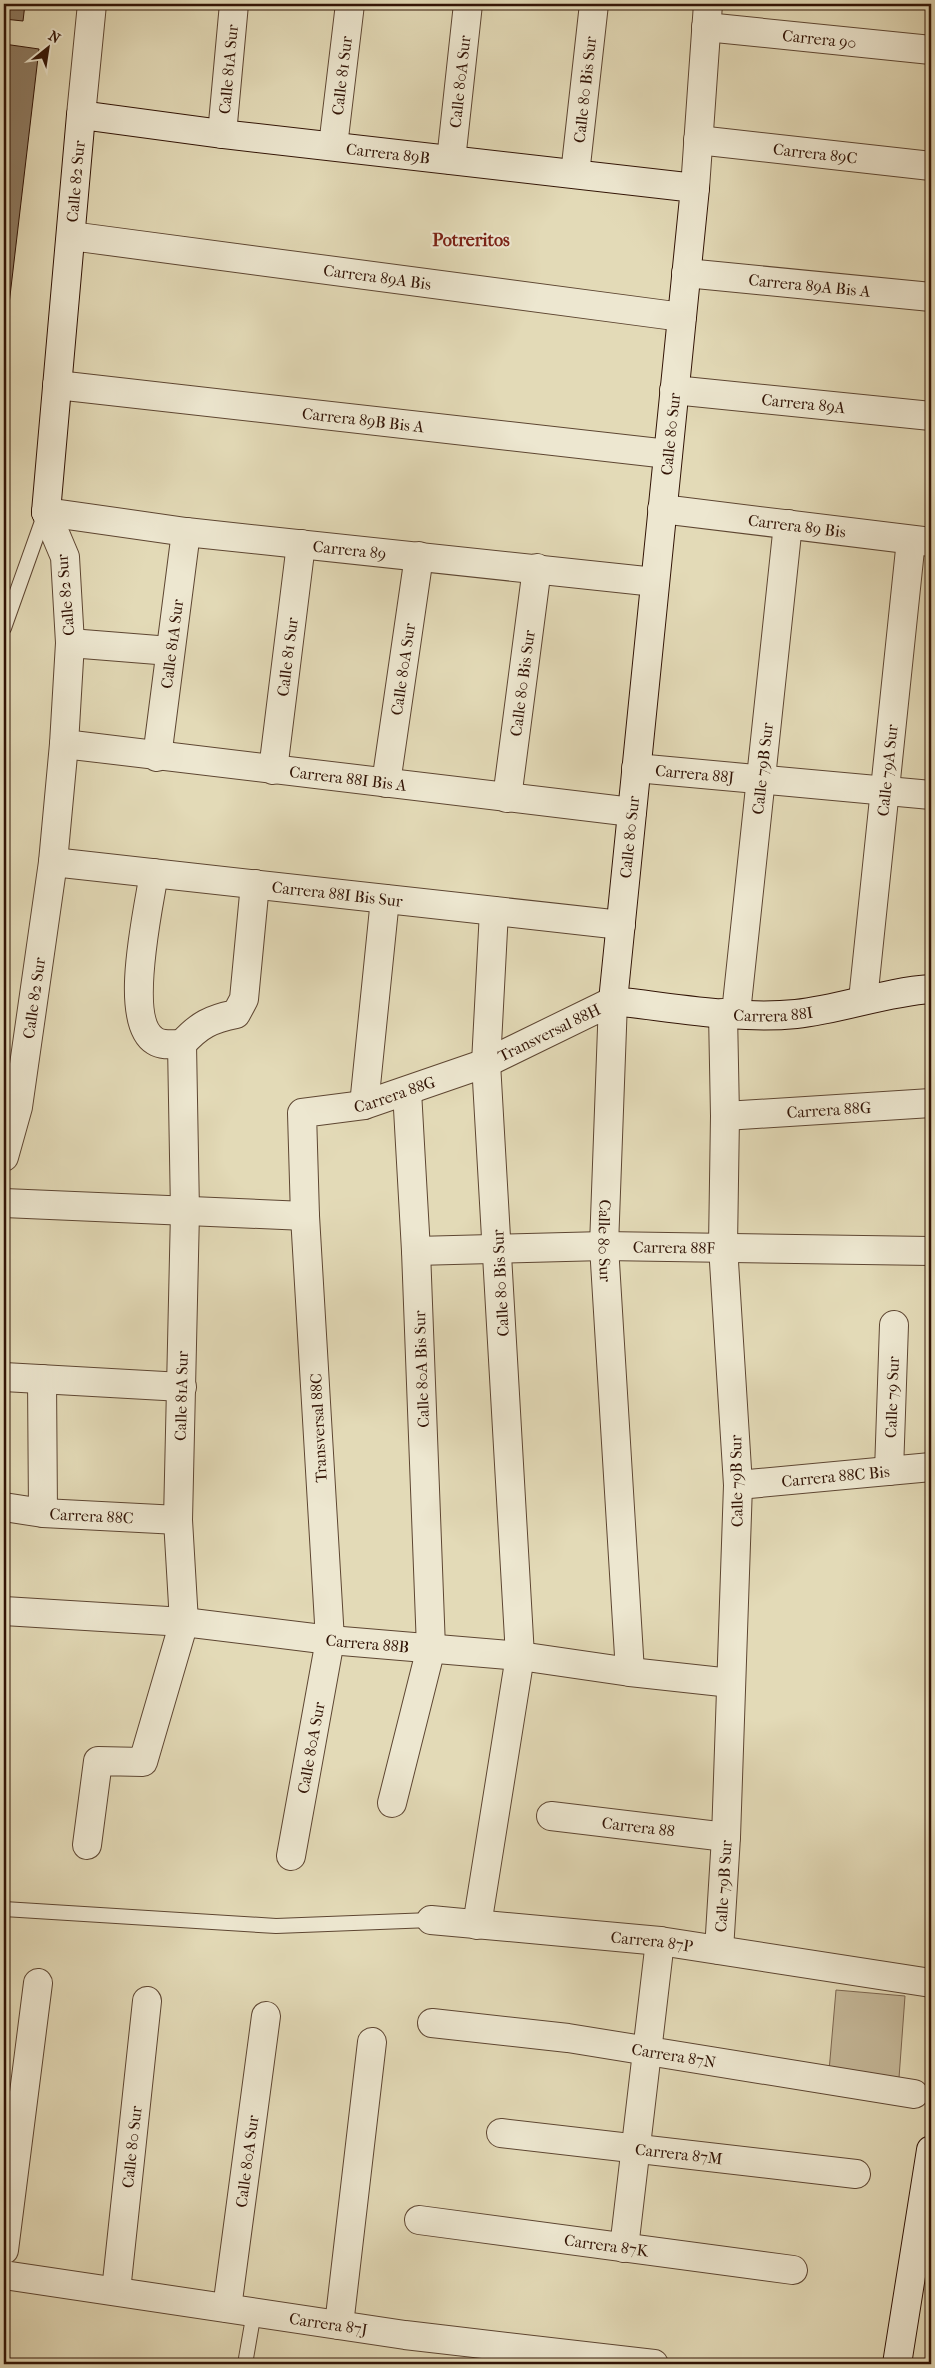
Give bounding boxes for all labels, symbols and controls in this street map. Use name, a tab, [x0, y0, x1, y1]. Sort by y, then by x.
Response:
north arrow	[22, 22, 72, 72]
street label: Calle 81A Sur	[215, 23, 242, 115]
street label: Carrera 90	[781, 26, 857, 52]
text: N	[45, 27, 63, 47]
street label: Calle 80A Sur	[446, 34, 475, 129]
street label: Calle 81 Sur	[328, 35, 356, 116]
street label: Calle 80 Bis Sur	[570, 35, 600, 144]
street label: Calle 82 Sur	[63, 139, 89, 223]
street label: Carrera 89B	[345, 139, 431, 168]
street label: Carrera 89C	[772, 139, 858, 168]
district label: Potreritos	[432, 230, 510, 251]
street label: Carrera 89A Bis	[322, 261, 432, 294]
street label: Carrera 89A Bis A	[748, 270, 872, 301]
street label: Carrera 89A	[760, 390, 847, 417]
street label: Calle 80 Sur	[657, 392, 684, 476]
street label: Carrera 89B Bis A	[301, 404, 426, 436]
street label: Carrera 89 Bis	[747, 511, 847, 541]
street label: Carrera 89	[312, 537, 387, 563]
street label: Calle 82 Sur	[52, 553, 79, 637]
street label: Calle 81A Sur	[157, 598, 187, 690]
street label: Calle 81 Sur	[273, 616, 302, 698]
street label: Calle 80A Sur	[387, 622, 419, 717]
street label: Calle 80 Bis Sur	[506, 628, 539, 737]
street label: Calle 79B Sur	[748, 721, 777, 815]
street label: Calle 79A Sur	[873, 723, 902, 817]
street label: Carrera 88J	[654, 761, 735, 787]
street label: Carrera 88I Bis A	[288, 762, 408, 795]
street label: Calle 80 Sur	[616, 795, 643, 879]
street label: Carrera 88I Bis Sur	[271, 877, 404, 911]
street label: Calle 82 Sur	[19, 956, 49, 1040]
street label: Transversal 88H	[495, 1000, 604, 1066]
street label: Carrera 88I	[733, 1003, 814, 1026]
street label: Carrera 88G	[353, 1072, 438, 1116]
street label: Carrera 88G	[786, 1098, 872, 1122]
street label: Calle 80 Sur	[594, 1199, 615, 1283]
street label: Calle 80 Bis Sur	[488, 1229, 513, 1337]
street label: Carrera 88F	[633, 1237, 715, 1258]
street label: Calle 80A Bis Sur	[410, 1310, 433, 1428]
street label: Calle 81A Sur	[171, 1350, 192, 1441]
street label: Calle 79 Sur	[881, 1356, 903, 1438]
street label: Transversal 88C	[306, 1373, 331, 1483]
street label: Calle 79B Sur	[726, 1435, 747, 1527]
street label: Carrera 88C Bis	[781, 1462, 891, 1491]
street label: Carrera 88C	[49, 1504, 134, 1528]
street label: Carrera 88B	[325, 1631, 410, 1657]
street label: Calle 80A Sur	[293, 1700, 329, 1795]
street label: Carrera 88	[601, 1813, 676, 1841]
street label: Calle 79B Sur	[711, 1839, 736, 1933]
street label: Carrera 87P	[610, 1928, 695, 1956]
street label: Carrera 87N	[630, 2039, 717, 2072]
street label: Calle 80 Sur	[118, 2105, 146, 2189]
street label: Calle 80A Sur	[232, 2114, 263, 2209]
street label: Carrera 87M	[634, 2140, 724, 2169]
street label: Carrera 87K	[563, 2231, 651, 2261]
street label: Carrera 87J	[288, 2309, 369, 2339]

